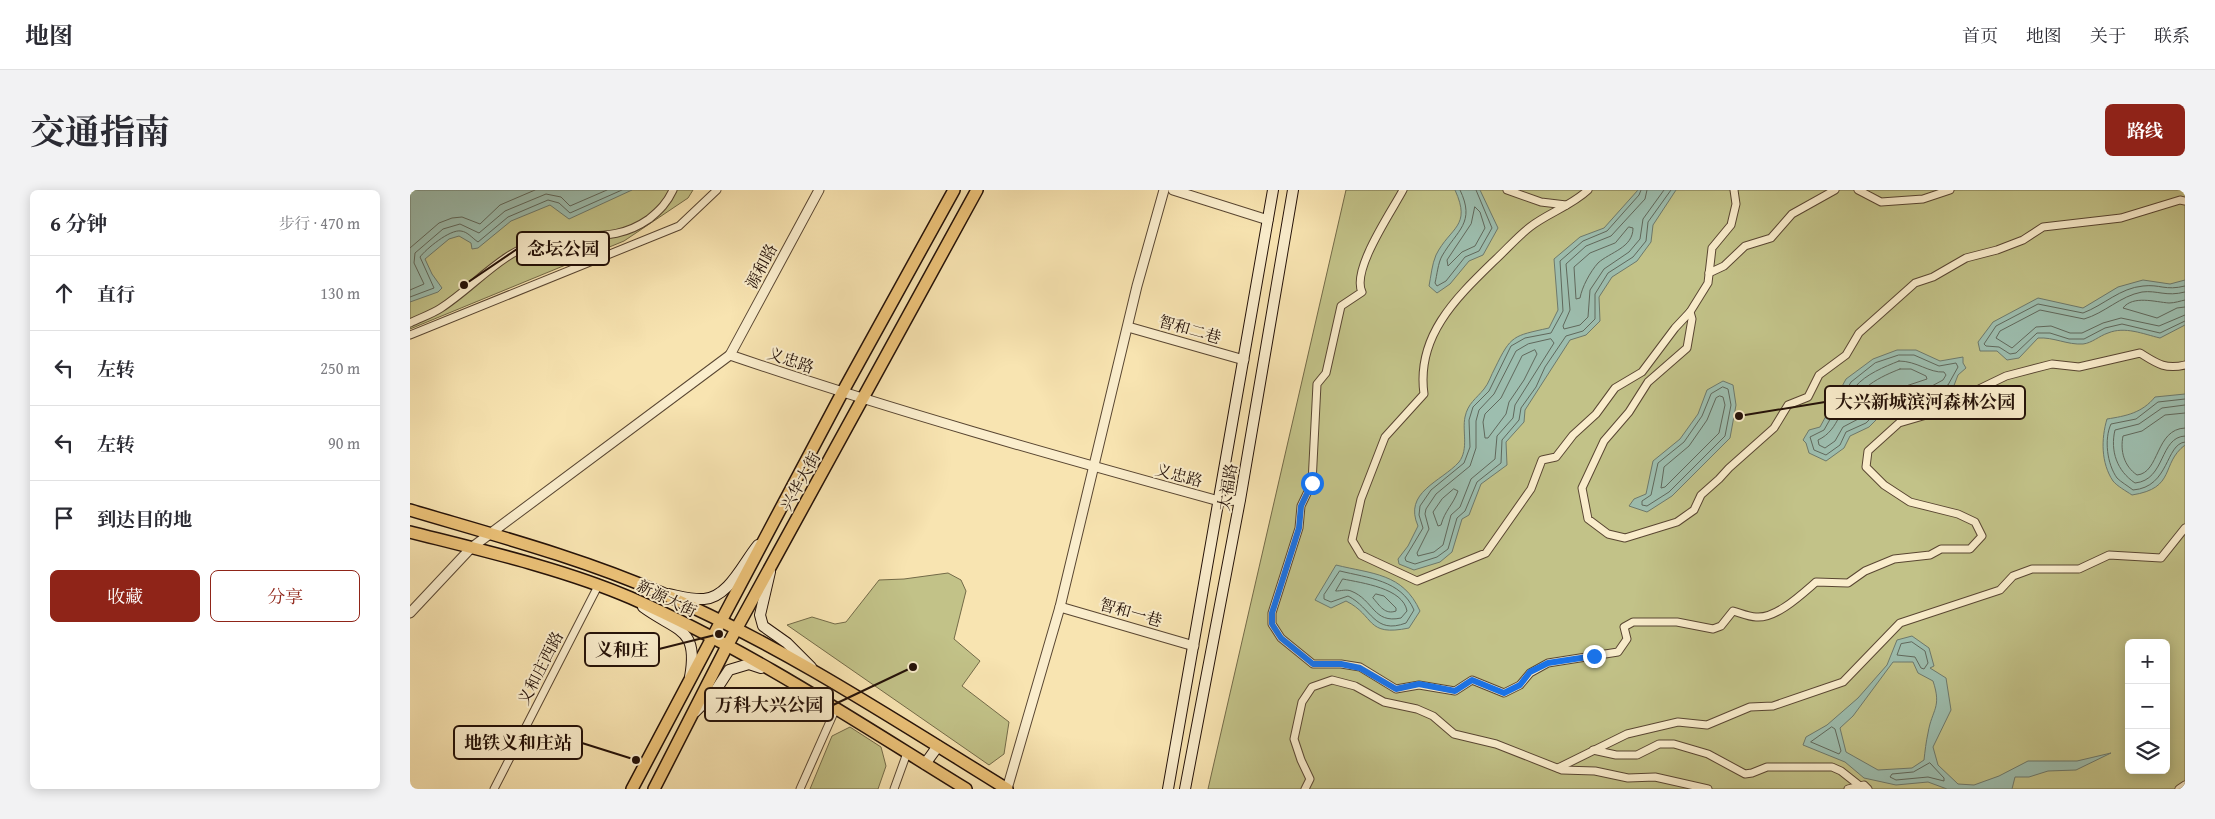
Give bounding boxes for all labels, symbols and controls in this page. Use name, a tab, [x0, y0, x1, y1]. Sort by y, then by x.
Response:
text: 地图	[25, 18, 73, 53]
text: 首页	[1962, 22, 1998, 49]
text: 地图	[2026, 22, 2062, 49]
text: 关于	[2090, 22, 2126, 49]
text: 联系	[2154, 22, 2190, 49]
button: 路线	[2105, 104, 2185, 156]
text: 交通指南	[30, 106, 170, 157]
text: 6 分钟	[50, 208, 108, 239]
text: 步行 · 470 m	[279, 211, 360, 235]
callout: 念坛公园	[517, 232, 609, 265]
text: 念坛公园	[527, 235, 599, 262]
street label: 源和路	[739, 239, 783, 293]
icon: ahead	[50, 279, 78, 307]
text: 直行	[97, 280, 135, 308]
text: 130 m	[320, 281, 360, 305]
street label: 智和二巷	[1156, 309, 1224, 349]
street label: 义忠路	[764, 341, 818, 379]
icon: left	[50, 354, 78, 382]
text: 左转	[97, 355, 135, 383]
text: 250 m	[320, 356, 360, 380]
callout: 大兴新城滨河森林公园	[1825, 386, 2025, 419]
text: 大兴新城滨河森林公园	[1835, 388, 2015, 415]
icon: left	[50, 429, 78, 457]
text: 左转	[97, 430, 135, 458]
text: 90 m	[328, 431, 360, 455]
street label: 兴华大街	[774, 447, 826, 515]
street label: 义忠路	[1153, 457, 1205, 493]
street label: 太福路	[1211, 461, 1243, 513]
route start	[1301, 472, 1324, 495]
icon: arrive	[50, 504, 78, 532]
text: 到达目的地	[97, 505, 192, 533]
button: 收藏	[50, 570, 200, 622]
button: 分享	[210, 570, 360, 622]
street label: 新源大街	[633, 573, 701, 623]
street label: 智和一巷	[1097, 592, 1165, 632]
street label: 义和庄西路	[511, 627, 569, 709]
callout: 义和庄	[585, 633, 659, 666]
text: 义和庄	[595, 636, 649, 663]
map controls	[2125, 639, 2170, 774]
button: +	[2125, 639, 2170, 684]
route end	[1583, 645, 1606, 668]
button: −	[2125, 684, 2170, 729]
callout: 万科大兴公园	[705, 688, 833, 721]
text: 万科大兴公园	[715, 691, 823, 718]
callout: 地铁义和庄站	[454, 726, 582, 759]
text: 地铁义和庄站	[464, 729, 572, 756]
button: layers	[2125, 729, 2170, 774]

